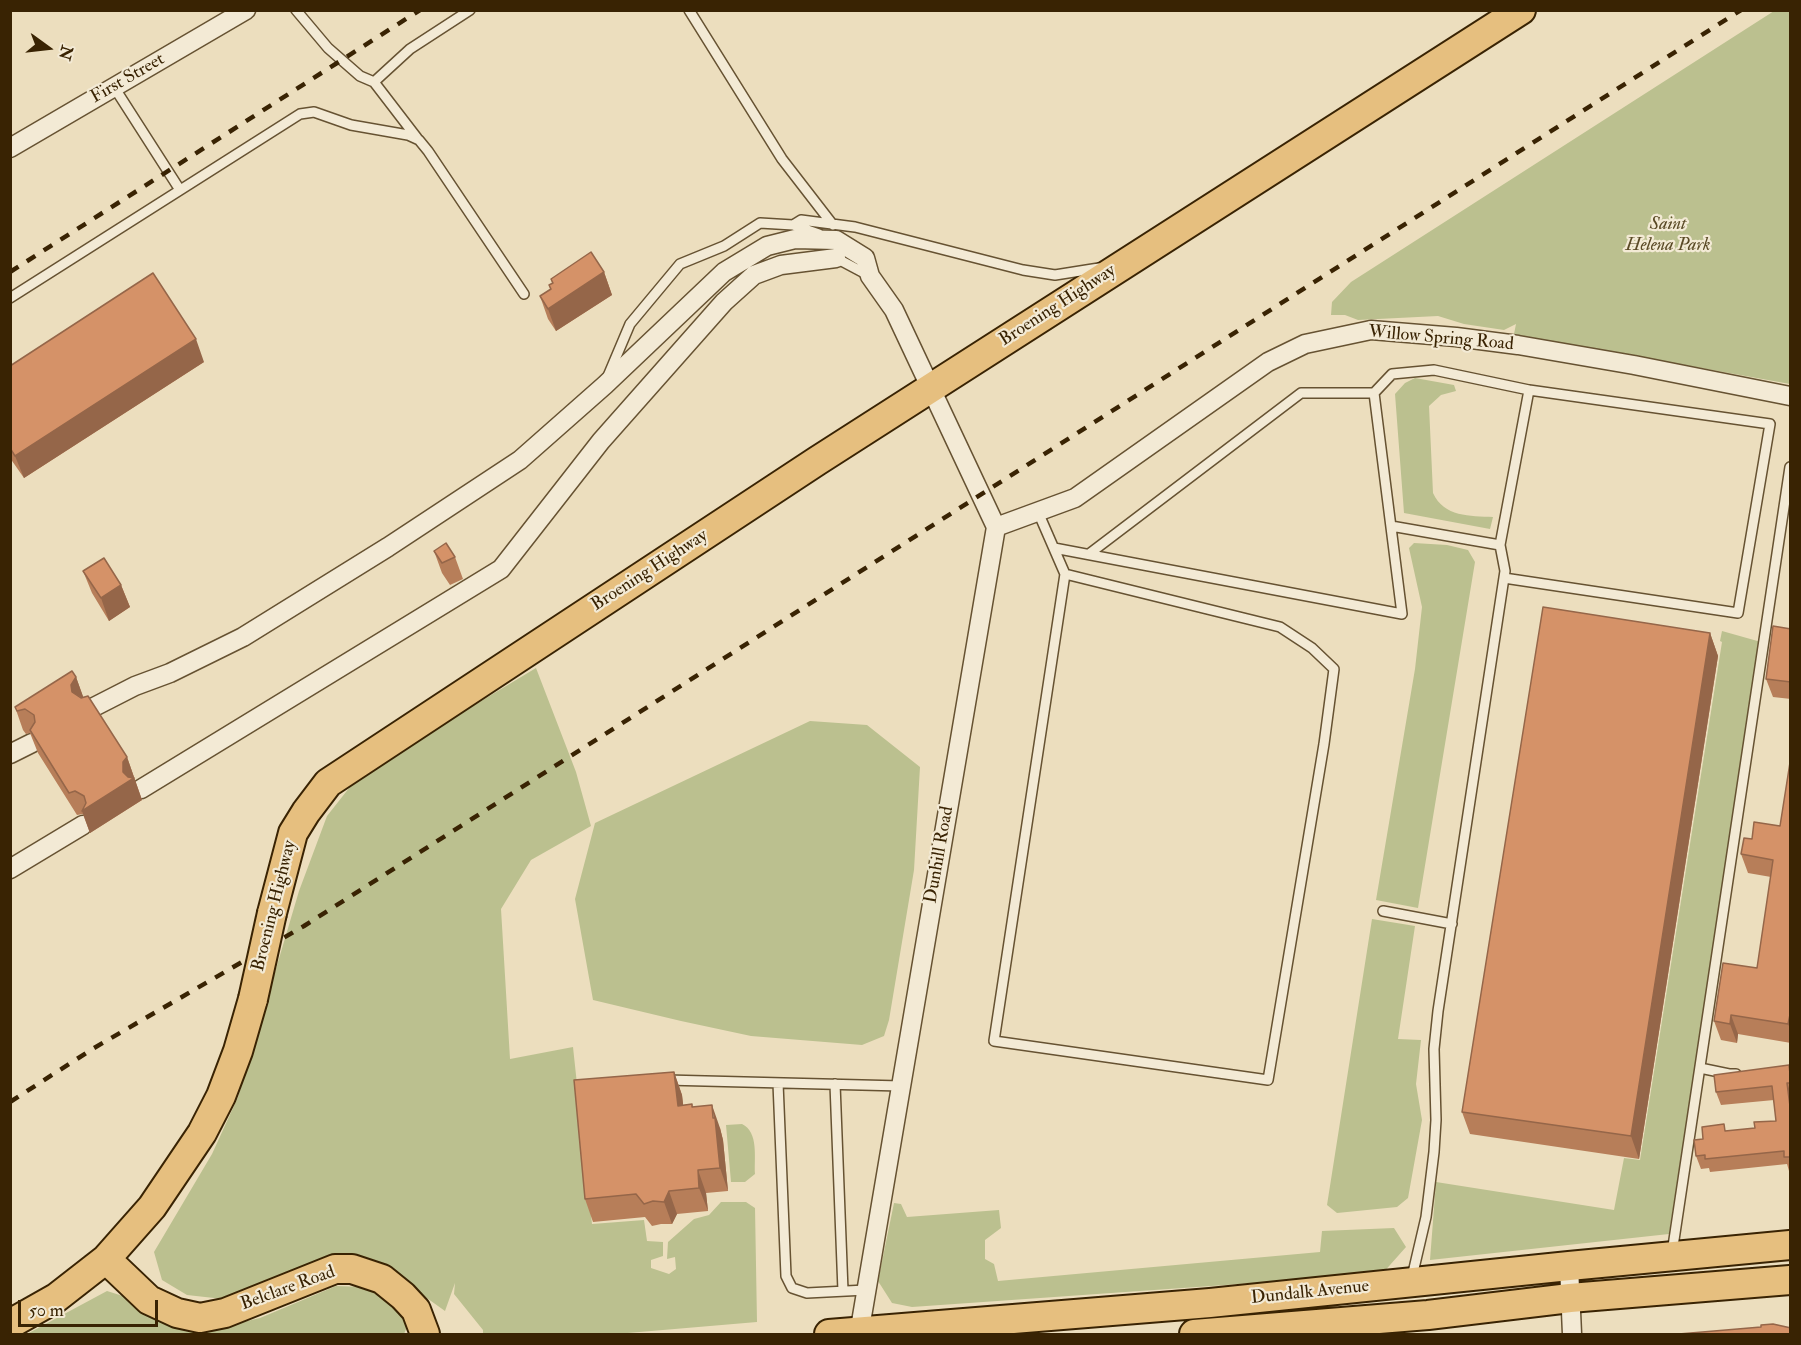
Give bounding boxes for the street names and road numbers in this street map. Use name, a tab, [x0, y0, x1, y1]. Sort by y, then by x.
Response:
street label: First Street	[87, 49, 169, 109]
street label: Broening Highway	[996, 260, 1120, 352]
street label: Willow Spring Road	[1367, 322, 1515, 356]
street label: Broening Highway	[588, 525, 712, 617]
street label: Dunhill Road	[921, 805, 959, 905]
street label: Broening Highway	[248, 838, 302, 974]
street label: Belclare Road	[238, 1262, 338, 1316]
street label: Dundalk Avenue	[1250, 1276, 1370, 1310]

